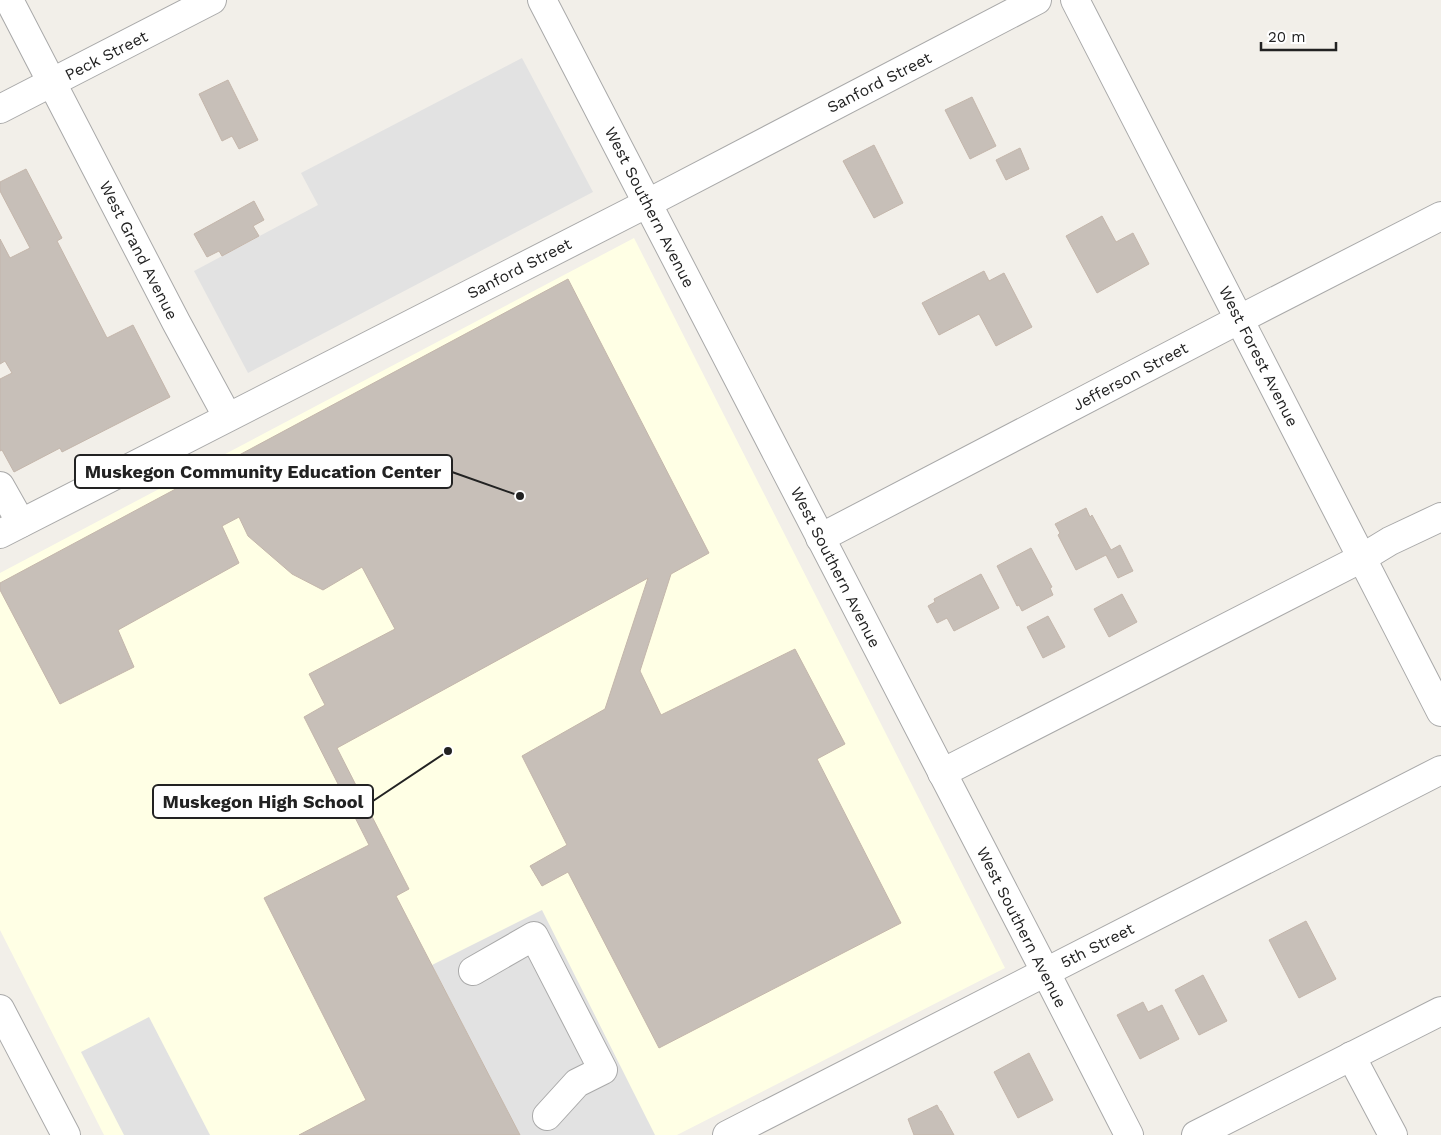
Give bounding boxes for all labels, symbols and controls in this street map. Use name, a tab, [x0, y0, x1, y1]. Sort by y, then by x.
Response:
scale bar	[1261, 20, 1336, 52]
street label: Peck Street	[62, 26, 151, 84]
text: 20 m	[1268, 28, 1306, 46]
street label: Sanford Street	[824, 48, 935, 117]
street label: West Southern Avenue	[601, 124, 698, 291]
street label: West Grand Avenue	[95, 178, 182, 323]
street label: Sanford Street	[464, 234, 575, 303]
street label: West Forest Avenue	[1215, 283, 1302, 430]
street label: Jefferson Street	[1070, 338, 1191, 415]
callout: Muskegon Community Education Center	[75, 455, 452, 488]
text: Muskegon Community Education Center	[85, 461, 442, 482]
street label: West Southern Avenue	[787, 484, 884, 651]
callout: Muskegon High School	[153, 785, 373, 818]
text: Muskegon High School	[163, 791, 363, 812]
street label: West Southern Avenue	[973, 844, 1070, 1011]
street label: 5th Street	[1057, 919, 1137, 972]

